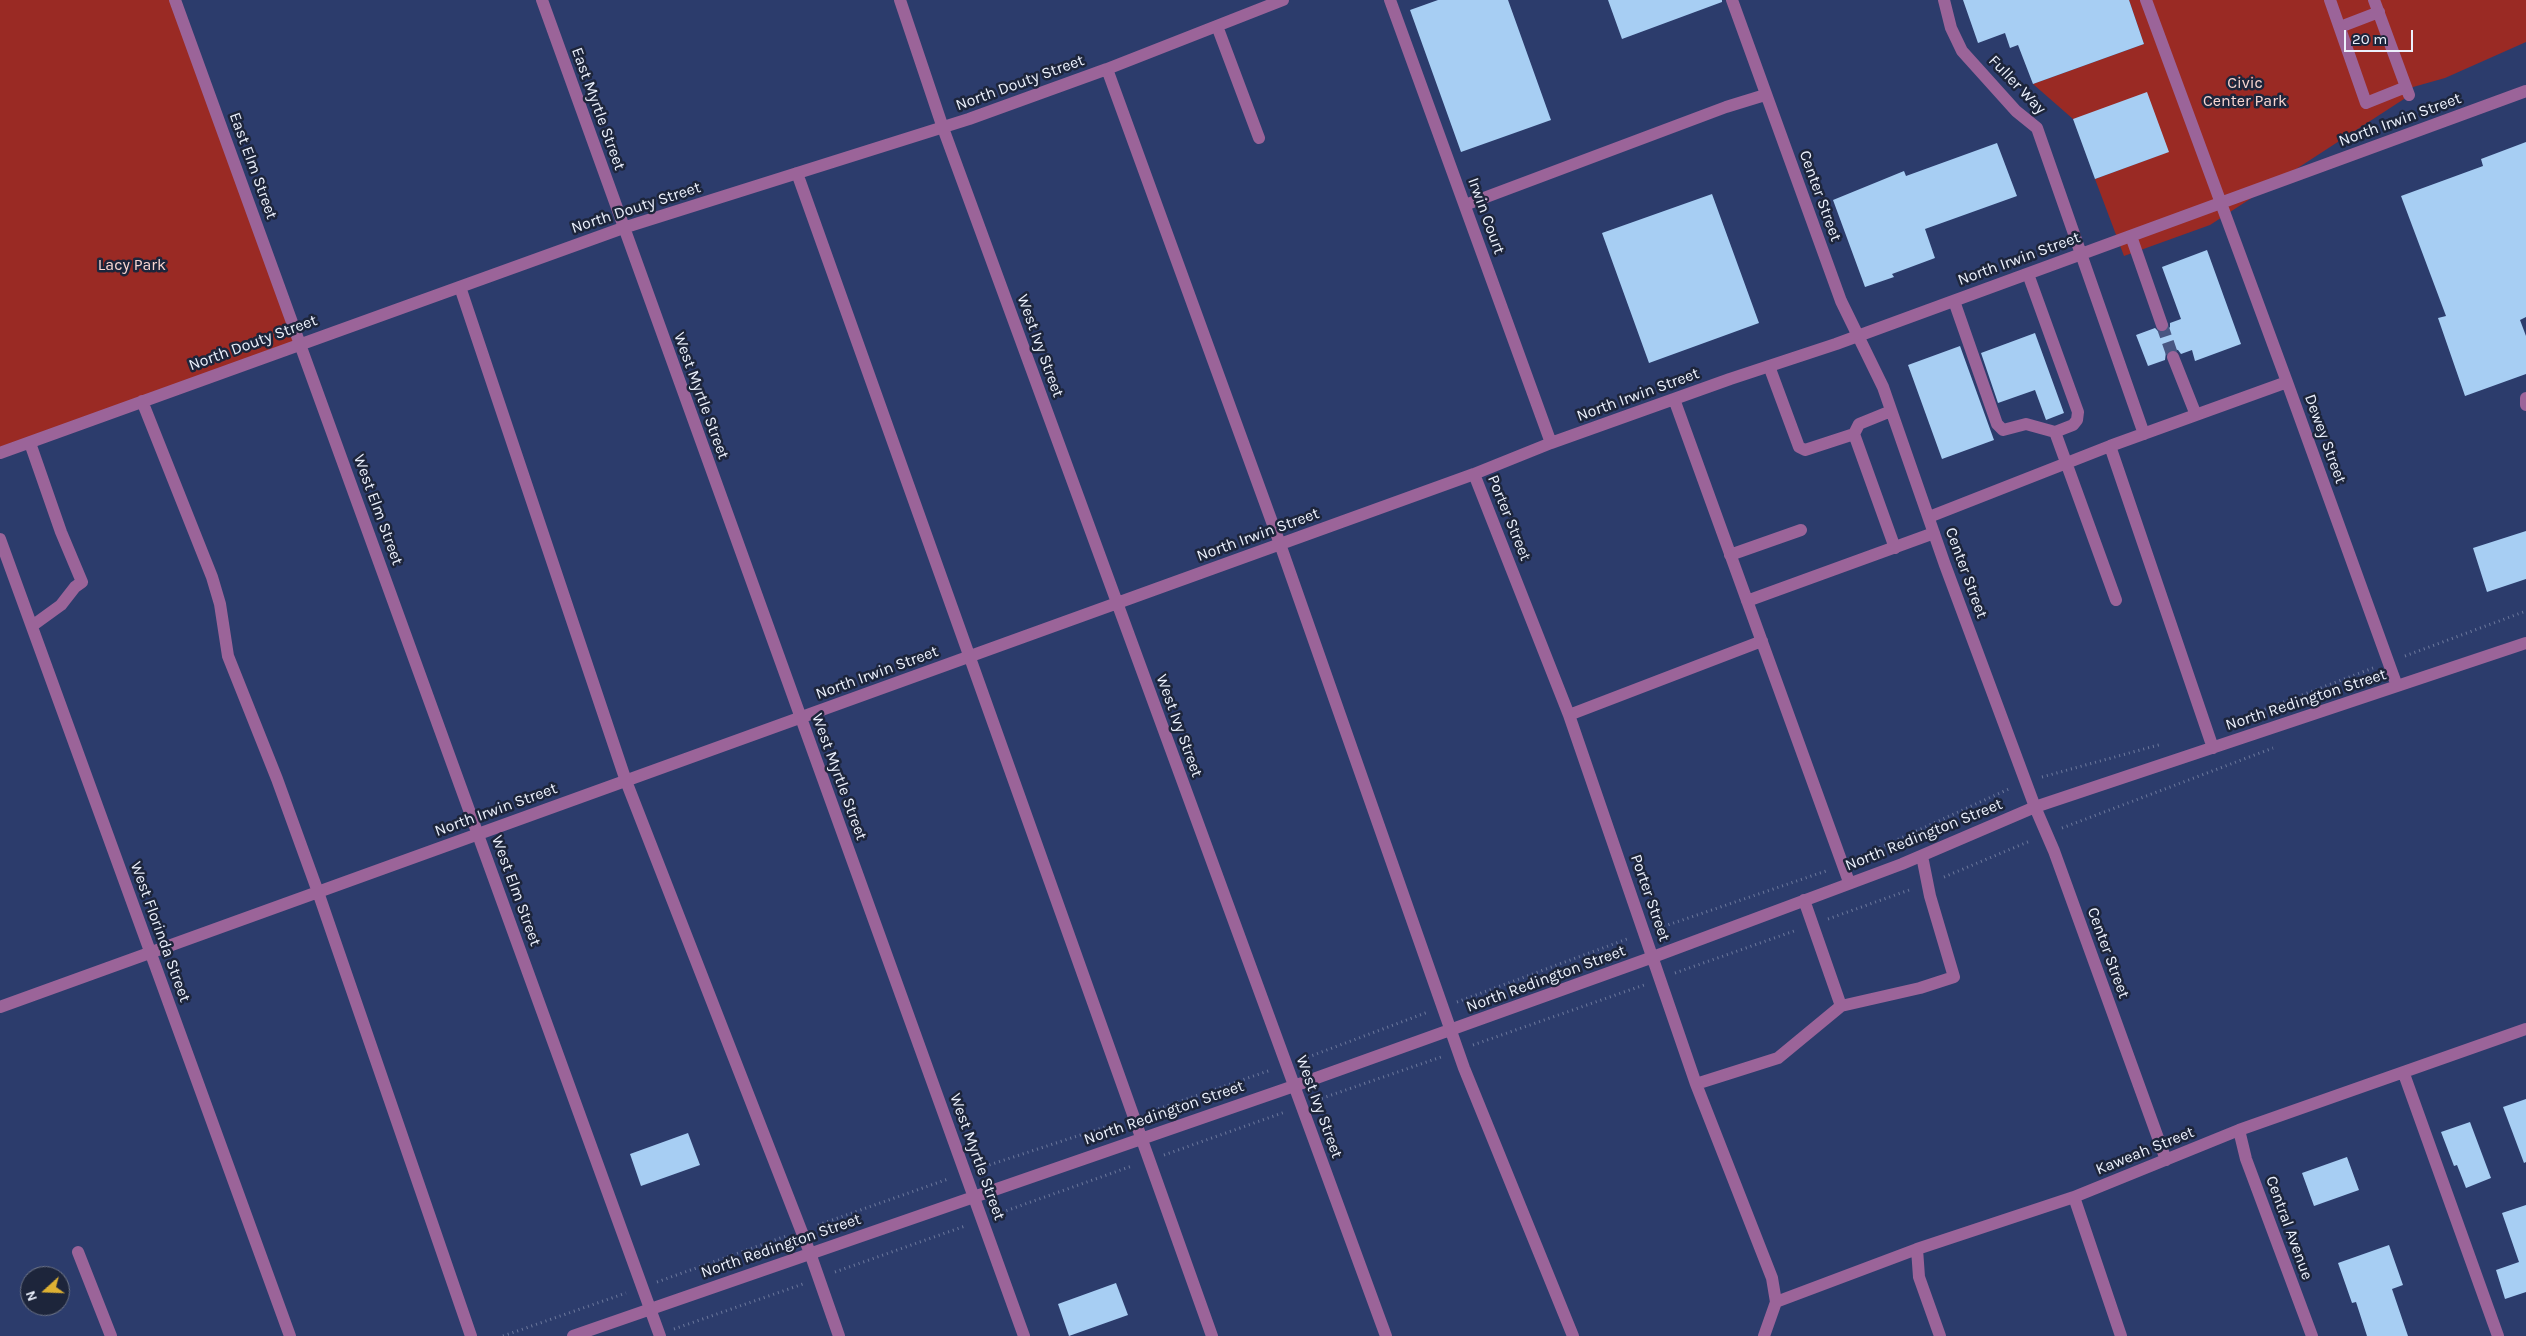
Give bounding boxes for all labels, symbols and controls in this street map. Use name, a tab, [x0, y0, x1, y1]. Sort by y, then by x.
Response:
scale bar	[2346, 20, 2415, 52]
text: 20 m	[2352, 30, 2387, 48]
street label: East Myrtle Street	[567, 45, 629, 173]
street label: North Douty Street	[953, 51, 1087, 115]
street label: Fuller Way	[1984, 52, 2050, 118]
park label: Civic Center Park	[2203, 73, 2287, 111]
street label: North Irwin Street	[2336, 89, 2464, 151]
street label: East Elm Street	[225, 110, 281, 222]
street label: Center Street	[1795, 148, 1845, 244]
street label: Irwin Court	[1463, 175, 1509, 257]
street label: North Douty Street	[569, 178, 703, 238]
street label: North Irwin Street	[1955, 228, 2083, 290]
park label: Lacy Park	[98, 255, 166, 275]
street label: West Ivy Street	[1013, 292, 1067, 400]
street label: North Douty Street	[186, 311, 320, 375]
street label: West Myrtle Street	[669, 330, 733, 462]
street label: North Irwin Street	[1574, 364, 1702, 426]
street label: Dewey Street	[2300, 392, 2350, 486]
street label: West Elm Street	[349, 452, 407, 568]
street label: Porter Street	[1483, 472, 1535, 564]
street label: North Irwin Street	[1194, 504, 1322, 566]
street label: Center Street	[1941, 525, 1991, 621]
street label: North Irwin Street	[813, 642, 941, 704]
street label: North Redington Street	[2223, 665, 2389, 735]
street label: West Ivy Street	[1152, 672, 1206, 780]
street label: West Myrtle Street	[807, 711, 871, 843]
street label: North Irwin Street	[432, 779, 560, 841]
street label: North Redington Street	[1843, 795, 2005, 875]
street label: West Elm Street	[487, 833, 545, 949]
street label: Porter Street	[1626, 852, 1674, 944]
street label: West Florinda Street	[126, 859, 194, 1005]
street label: Center Street	[2083, 905, 2133, 1001]
street label: North Redington Street	[1464, 941, 1628, 1017]
street label: West Ivy Street	[1292, 1053, 1346, 1161]
street label: North Redington Street	[1081, 1077, 1247, 1149]
street label: West Myrtle Street	[945, 1091, 1009, 1223]
street label: Kaweah Street	[2093, 1123, 2197, 1179]
street label: Central Avenue	[2261, 1173, 2317, 1283]
street label: North Redington Street	[698, 1210, 864, 1282]
north arrow	[20, 1266, 70, 1316]
text: N	[22, 1288, 41, 1304]

